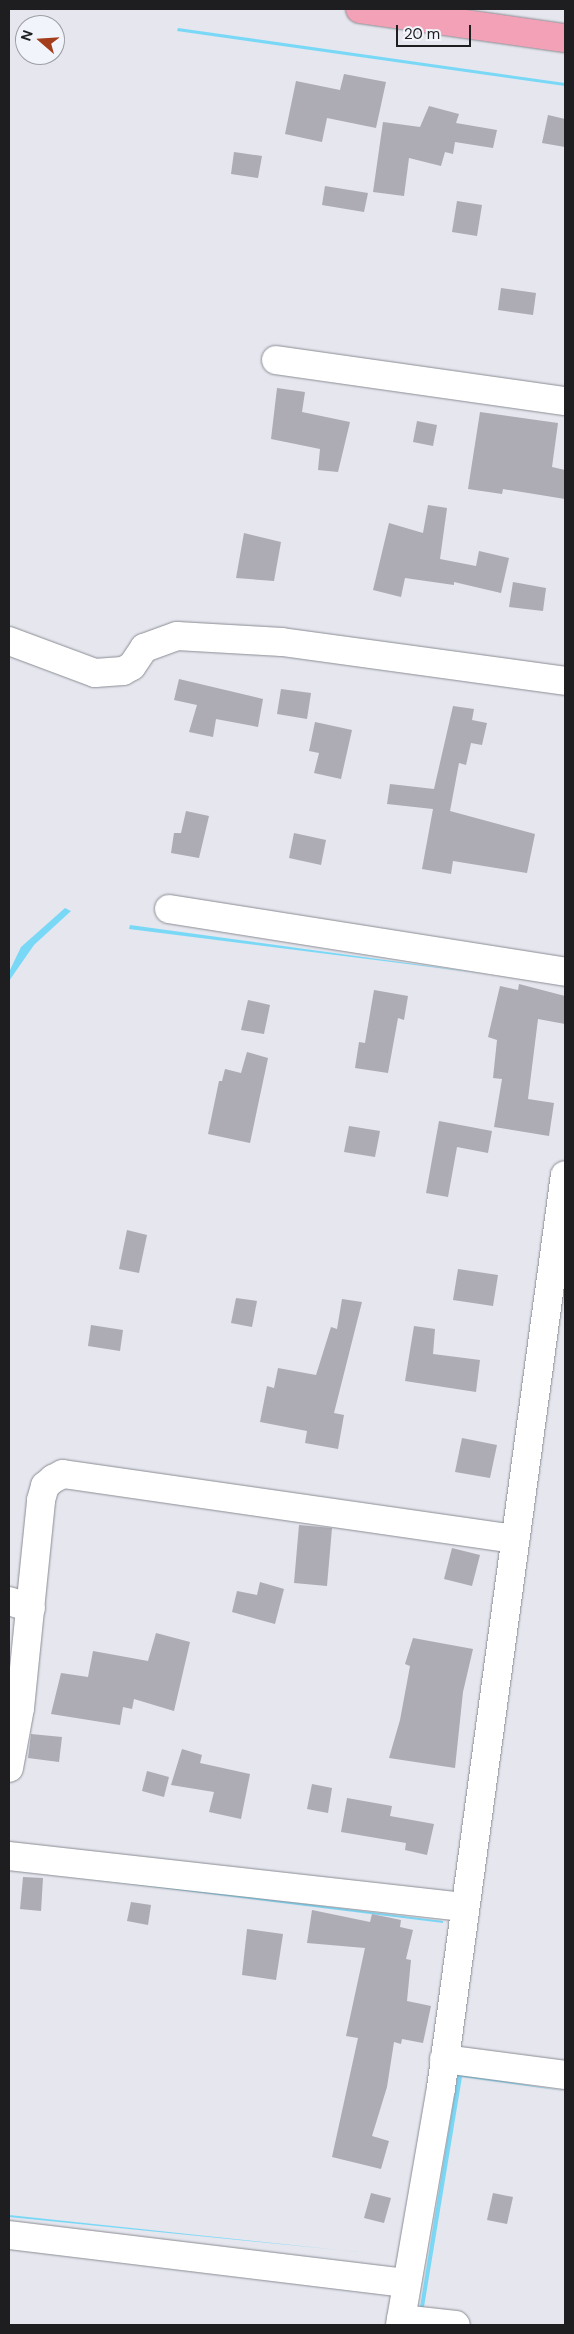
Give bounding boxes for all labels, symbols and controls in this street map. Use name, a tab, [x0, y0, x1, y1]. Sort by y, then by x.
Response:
north arrow	[15, 15, 65, 65]
scale bar	[399, 15, 474, 47]
text: 20 m	[404, 24, 440, 44]
text: N	[17, 28, 37, 43]

